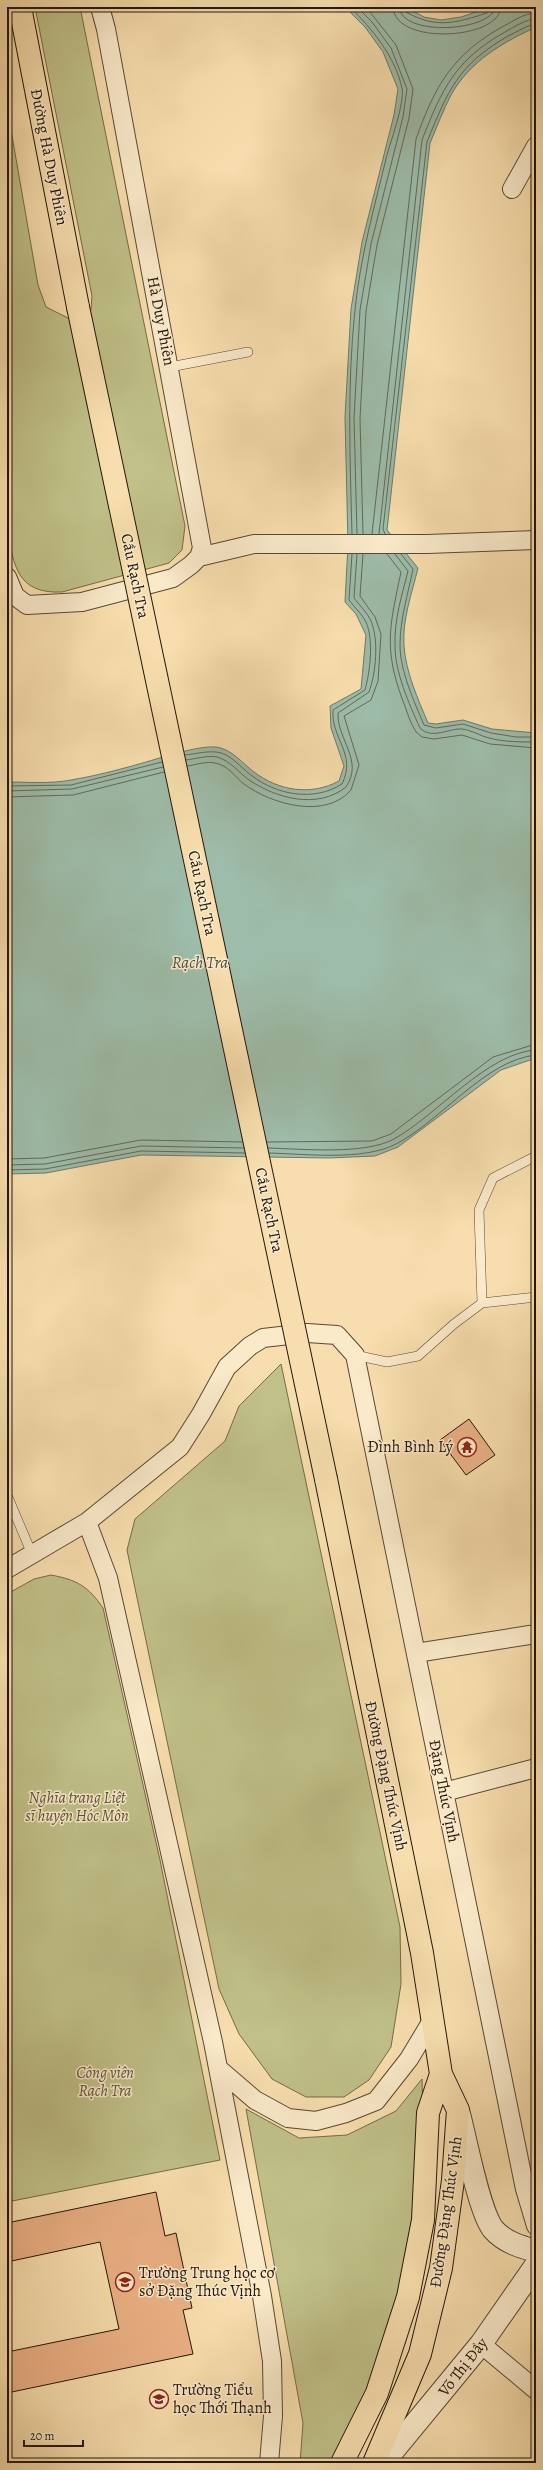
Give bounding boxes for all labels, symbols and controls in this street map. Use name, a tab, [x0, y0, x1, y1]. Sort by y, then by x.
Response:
street label: Đường Hà Duy Phiên	[25, 87, 73, 227]
street label: Hà Duy Phiên	[142, 275, 180, 368]
street label: Cầu Rạch Tra	[115, 531, 155, 621]
street label: Cầu Rạch Tra	[182, 848, 222, 938]
water label: Rạch Tra	[172, 951, 228, 974]
street label: Cầu Rạch Tra	[249, 1165, 289, 1255]
place label: Đình Bình Lý	[367, 1436, 454, 1458]
temple icon: Đình Bình Lý	[456, 1436, 478, 1458]
street label: Đường Đặng Thúc Vịnh	[359, 1699, 413, 1853]
street label: Đặng Thúc Vịnh	[423, 1738, 465, 1845]
park label: Nghĩa trang Liệt sĩ huyện Hóc Môn	[25, 1787, 129, 1827]
park label: Công viên Rạch Tra	[76, 2062, 134, 2102]
street label: Đường Đặng Thúc Vịnh	[424, 2134, 468, 2289]
place label: Trường Trung học cơ sở Đặng Thúc Vịnh	[139, 2262, 275, 2302]
school or university icon: Trường Trung học cơ sở Đặng Thúc Vịnh	[114, 2271, 136, 2293]
street label: Võ Thị Đầy	[432, 2332, 493, 2402]
place label: Trường Tiểu học Thới Thạnh	[173, 2379, 272, 2419]
school or university icon: Trường Tiểu học Thới Thạnh	[148, 2388, 170, 2410]
scale bar	[24, 2422, 83, 2448]
text: 20 m	[30, 2428, 54, 2444]

